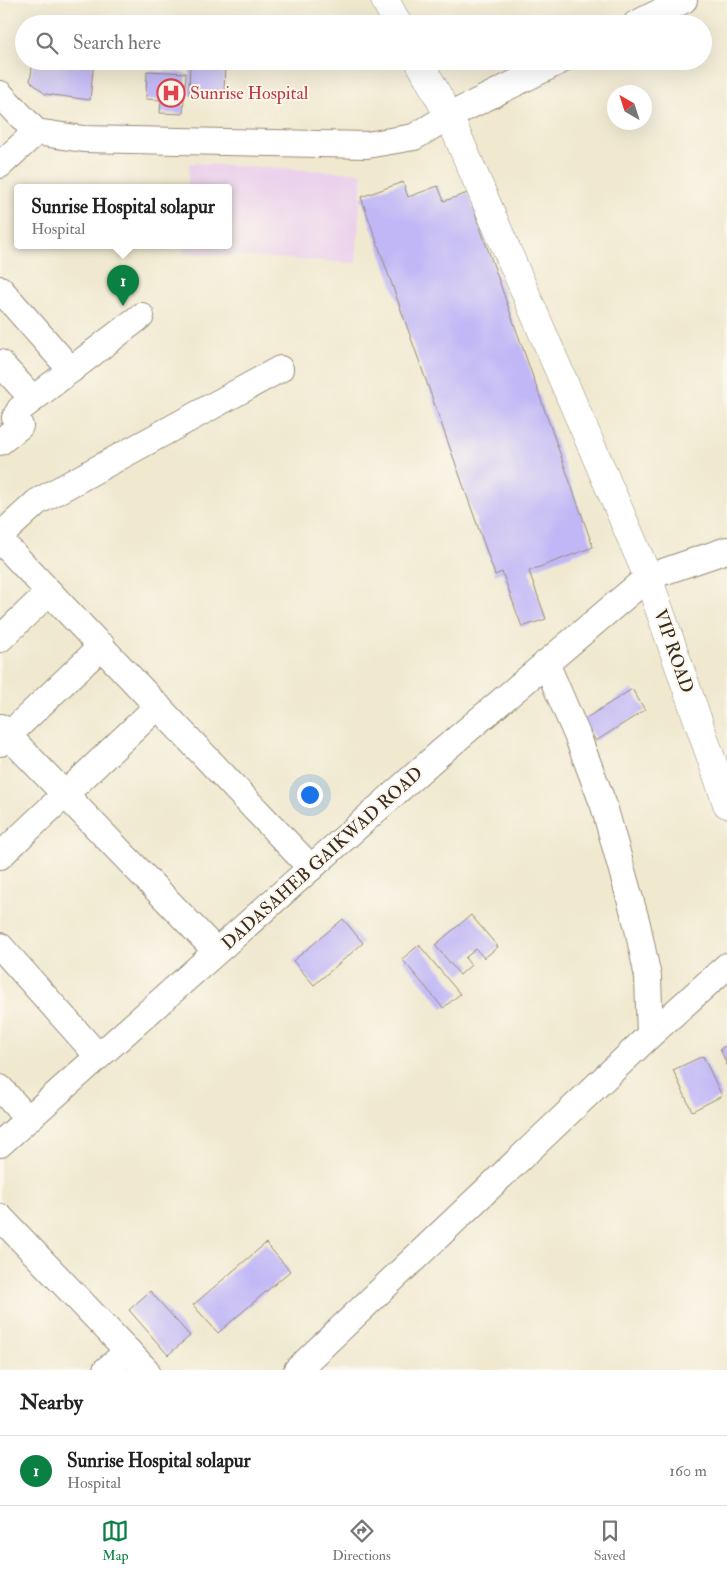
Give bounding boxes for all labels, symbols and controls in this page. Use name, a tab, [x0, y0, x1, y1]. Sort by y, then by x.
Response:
search box	[15, 15, 712, 70]
icon: search	[33, 29, 61, 57]
text: Search here	[73, 31, 161, 55]
hospital icon: Sunrise Hospital	[156, 78, 186, 108]
place label: Sunrise Hospital	[190, 82, 309, 105]
north arrow	[607, 85, 652, 130]
popup	[14, 184, 232, 249]
text: Sunrise Hospital solapur	[31, 195, 215, 219]
text: Hospital	[31, 219, 85, 239]
pin: 1	[107, 265, 139, 306]
street label: VIP ROAD	[648, 606, 699, 696]
street label: DADASAHEB GAIKWAD ROAD	[217, 762, 428, 955]
your location	[297, 782, 323, 808]
text: Nearby	[20, 1389, 83, 1416]
text: Sunrise Hospital solapur	[67, 1449, 251, 1473]
text: 1	[33, 1461, 39, 1481]
text: 160 m	[669, 1461, 707, 1481]
text: Hospital	[67, 1473, 121, 1493]
tab: Map	[101, 1517, 129, 1564]
tab: Directions	[332, 1517, 391, 1564]
tab: Saved	[594, 1517, 626, 1564]

